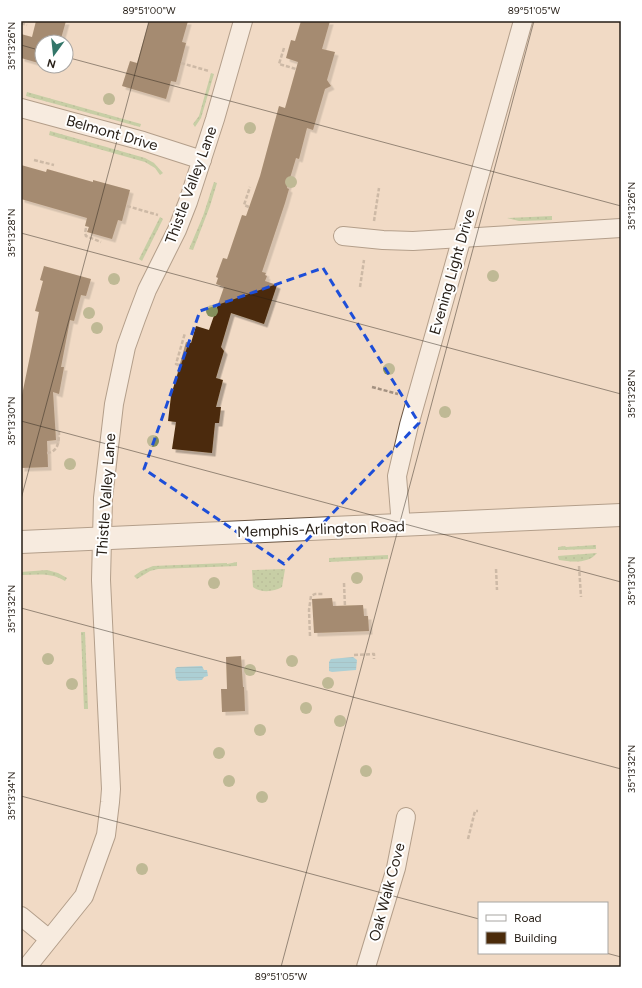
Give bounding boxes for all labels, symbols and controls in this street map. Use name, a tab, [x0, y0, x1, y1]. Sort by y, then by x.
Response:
text: 89°51'00"W	[123, 4, 176, 17]
text: 89°51'05"W	[508, 4, 561, 17]
text: 35°13'26"N	[5, 22, 18, 70]
north arrow	[34, 34, 74, 74]
text: N	[46, 56, 57, 71]
street label: Belmont Drive	[64, 111, 160, 155]
street label: Thistle Valley Lane	[161, 124, 221, 246]
text: 35°13'26"N	[625, 182, 638, 230]
street label: Evening Light Drive	[425, 207, 479, 337]
text: 35°13'28"N	[5, 208, 18, 258]
text: 35°13'28"N	[625, 369, 638, 419]
text: 35°13'30"N	[5, 396, 18, 446]
street label: Thistle Valley Lane	[93, 433, 119, 557]
street label: Memphis-Arlington Road	[237, 517, 405, 541]
text: 35°13'30"N	[625, 556, 638, 606]
text: 35°13'32"N	[5, 585, 18, 633]
text: 35°13'32"N	[625, 745, 638, 793]
text: 35°13'34"N	[5, 771, 18, 821]
street label: Oak Walk Cove	[365, 841, 409, 943]
legend	[478, 902, 608, 954]
text: Road	[514, 911, 542, 925]
text: Building	[514, 931, 557, 945]
text: 89°51'05"W	[255, 970, 308, 983]

